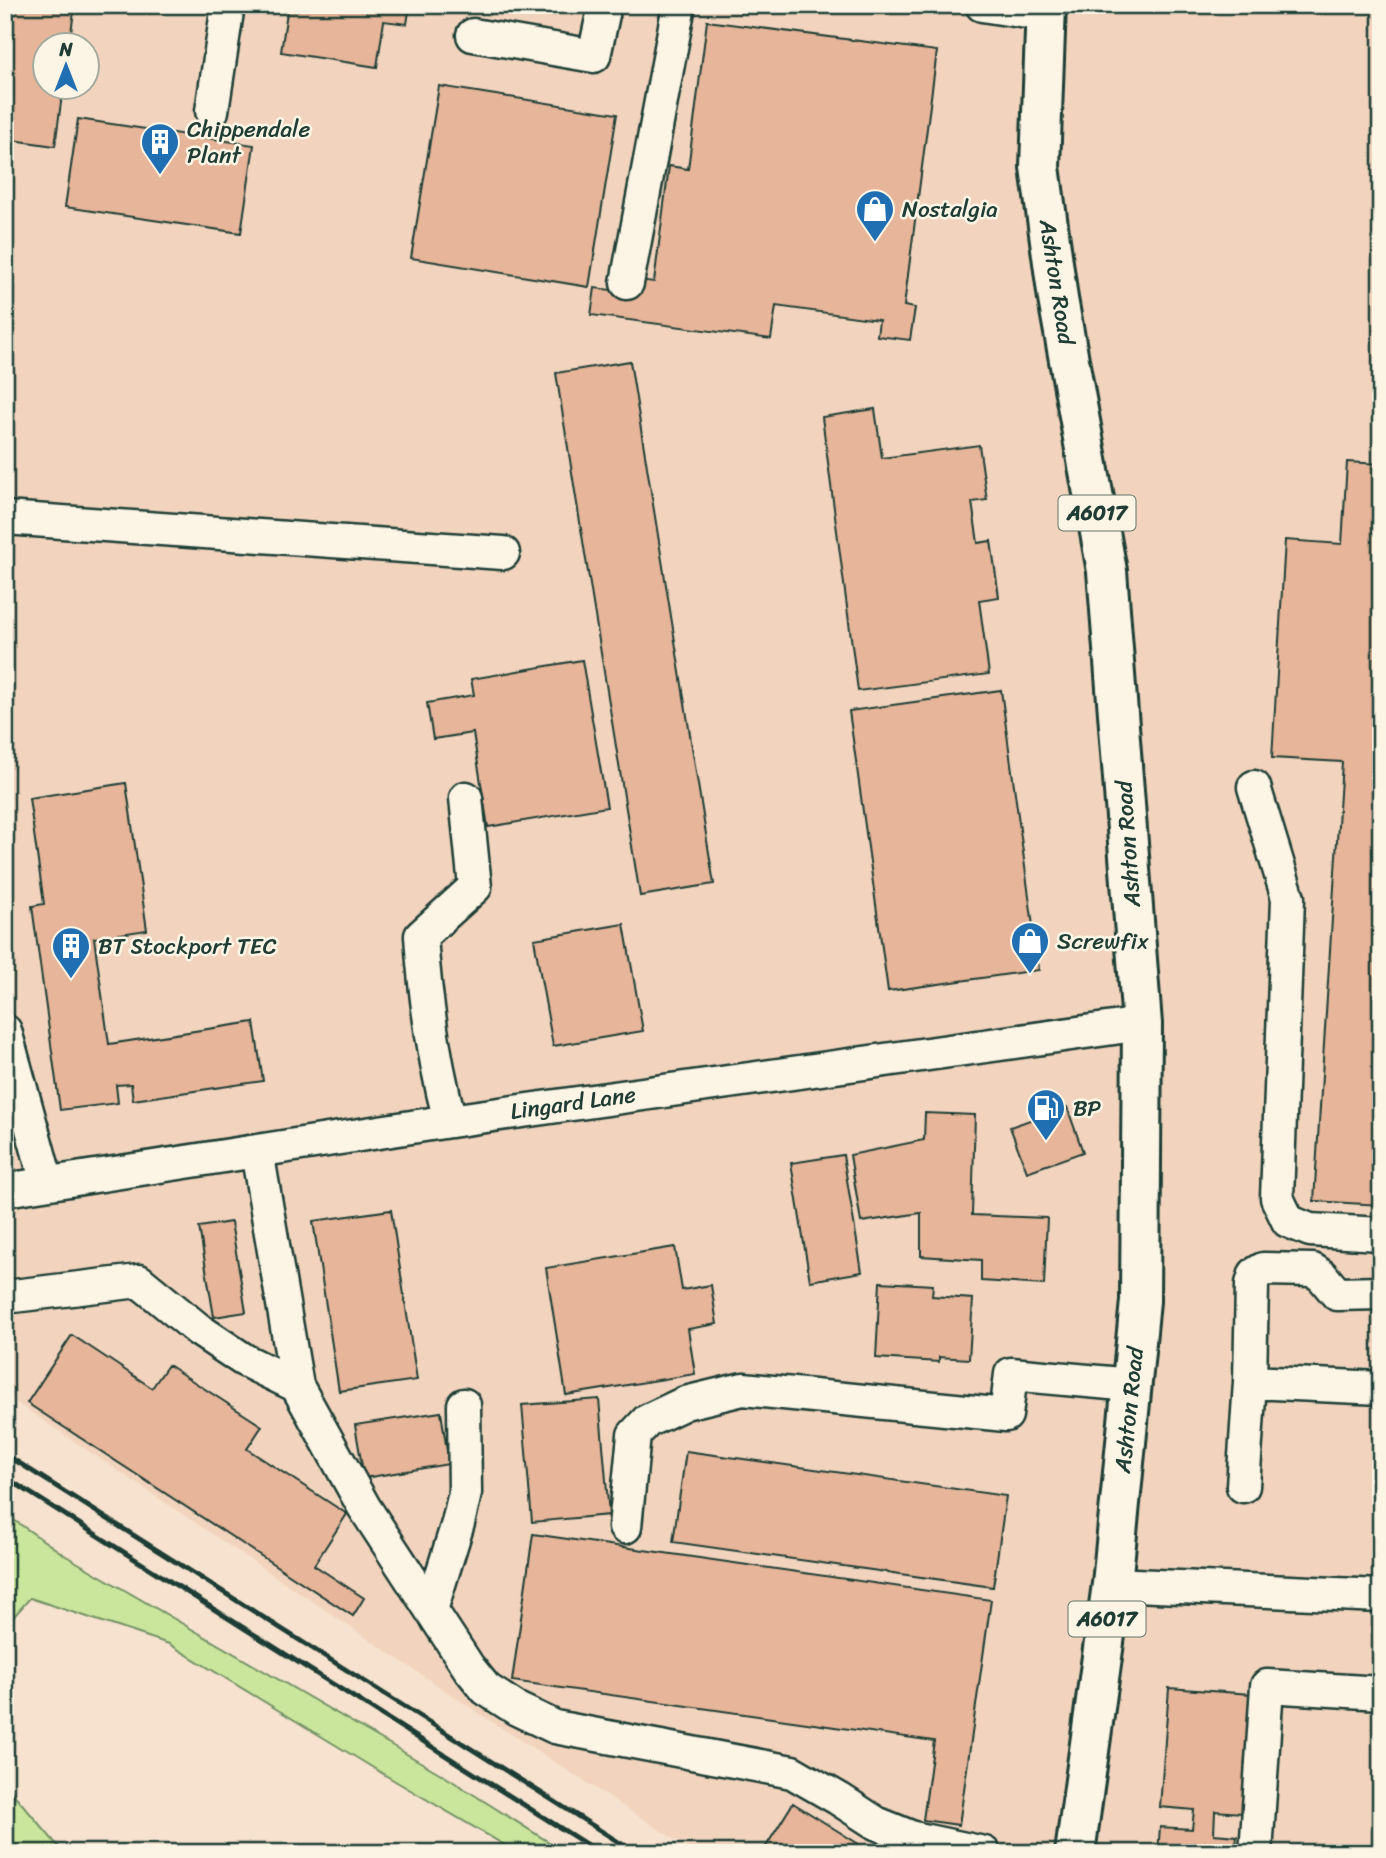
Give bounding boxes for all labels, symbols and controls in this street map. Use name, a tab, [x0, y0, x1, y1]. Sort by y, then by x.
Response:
north arrow	[32, 32, 102, 102]
text: N	[58, 33, 73, 66]
place label: Chippendale Plant	[187, 109, 310, 176]
building icon: Chippendale Plant	[139, 121, 181, 176]
shop icon: Nostalgia	[854, 188, 896, 243]
place label: Nostalgia	[902, 189, 998, 230]
street label: Ashton Road	[1027, 215, 1087, 349]
road number: A6017	[1058, 496, 1136, 530]
street label: Ashton Road	[1103, 778, 1153, 909]
shop icon: Screwfix	[1009, 920, 1051, 975]
place label: Screwfix	[1057, 921, 1149, 962]
building icon: BT Stockport TEC	[50, 925, 92, 980]
place label: BT Stockport TEC	[98, 926, 277, 967]
street label: Lingard Lane	[508, 1074, 639, 1132]
fuel station icon: BP	[1025, 1087, 1067, 1142]
place label: BP	[1073, 1088, 1102, 1129]
street label: Ashton Road	[1102, 1343, 1156, 1476]
road number: A6017	[1068, 1602, 1146, 1636]

